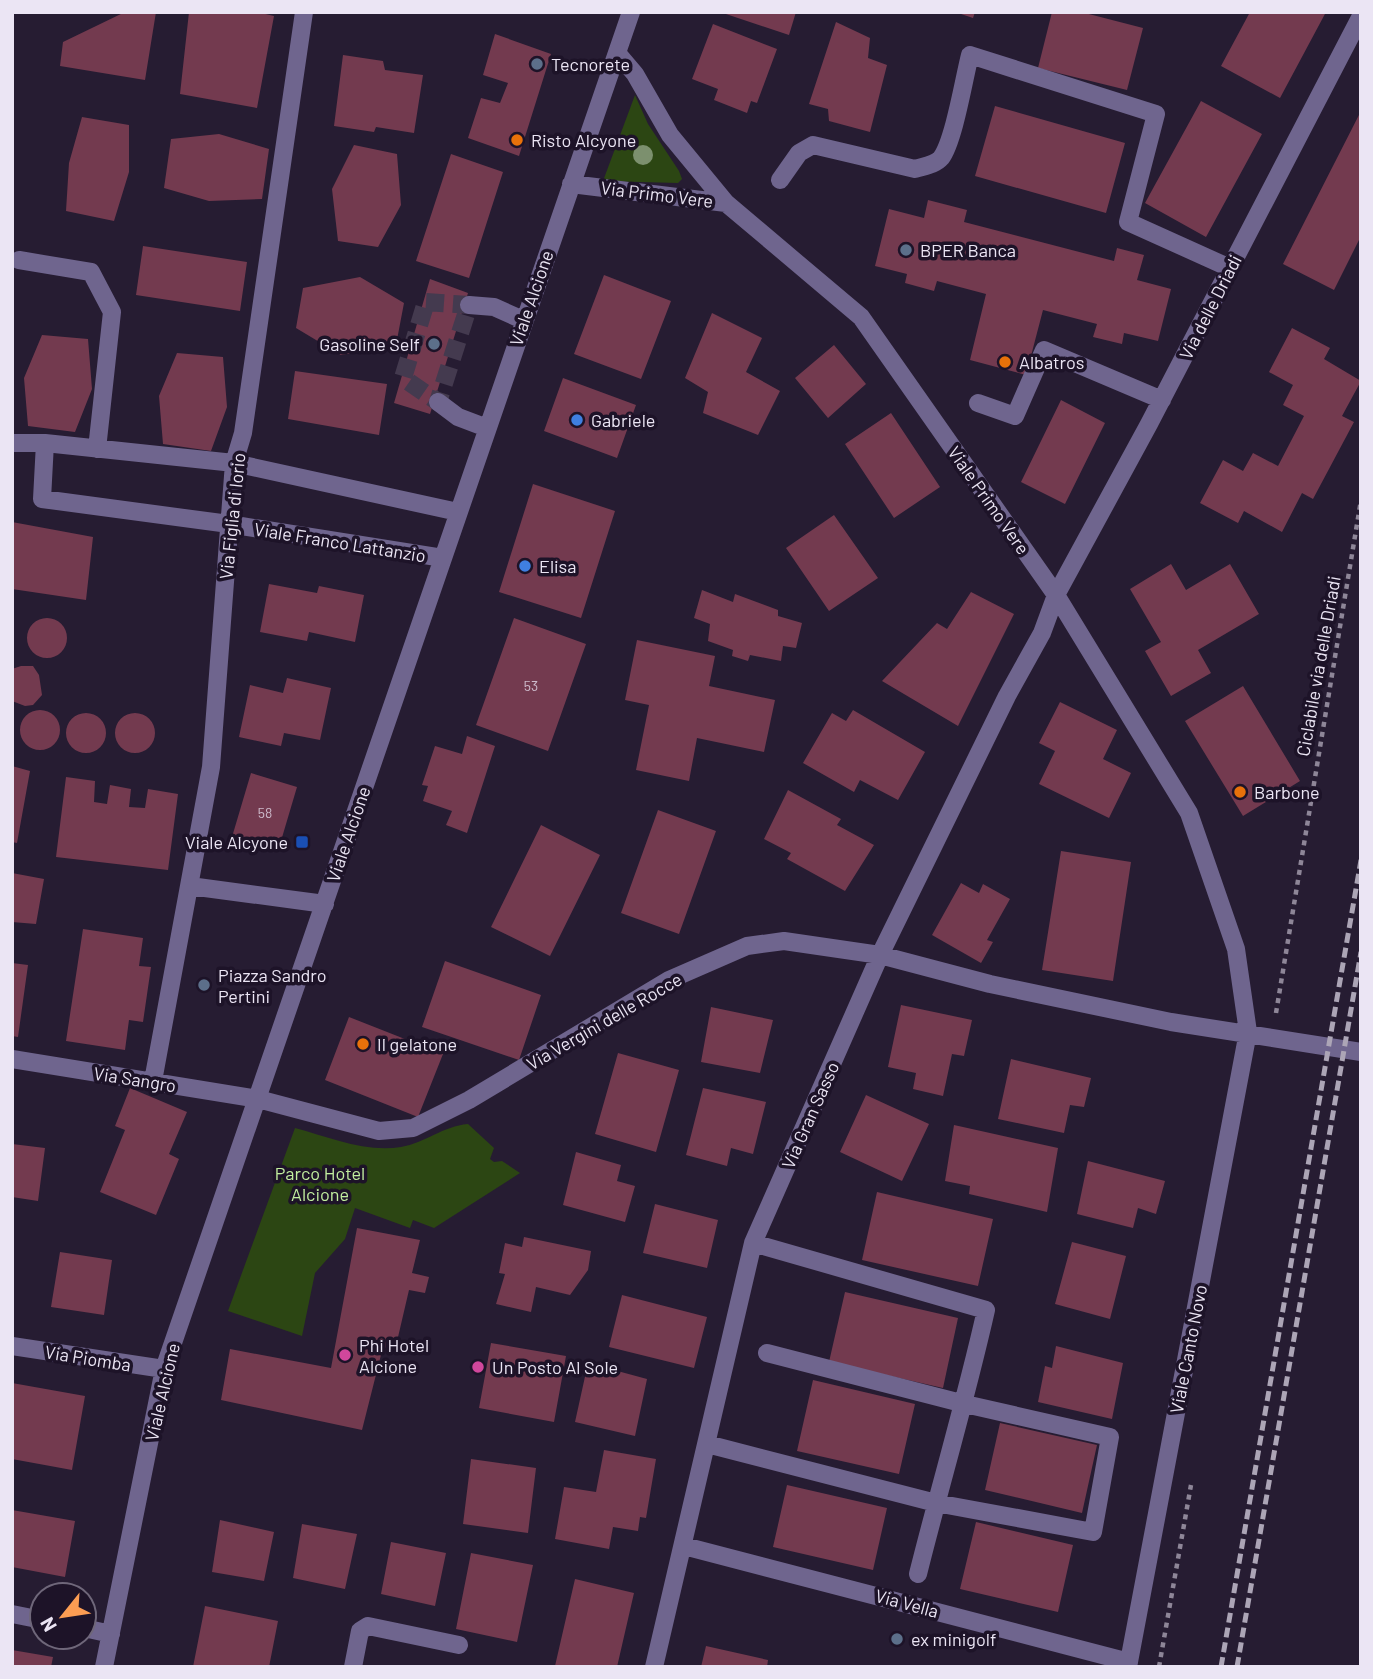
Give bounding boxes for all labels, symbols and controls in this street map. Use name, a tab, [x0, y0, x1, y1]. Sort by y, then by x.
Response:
place label: Tecnorete	[551, 53, 630, 75]
marker: Tecnorete	[529, 56, 545, 72]
place label: Risto Alcyone	[531, 129, 636, 151]
marker: Risto Alcyone	[509, 132, 525, 148]
street label: Via Primo Vere	[599, 176, 715, 212]
place label: BPER Banca	[920, 239, 1016, 261]
marker: BPER Banca	[898, 242, 914, 258]
street label: Viale Alcione	[504, 247, 558, 349]
street label: Via delle Driadi	[1174, 251, 1246, 363]
place label: Gasoline Self	[319, 333, 420, 355]
marker: Gasoline Self	[426, 336, 442, 352]
place label: Albatros	[1019, 351, 1085, 373]
marker: Albatros	[997, 354, 1013, 370]
place label: Gabriele	[591, 409, 655, 431]
marker: Gabriele	[569, 412, 585, 428]
street label: Viale Primo Vere	[944, 442, 1034, 558]
street label: Via Figlia di Iorio	[214, 451, 250, 581]
street label: Viale Franco Lattanzio	[253, 518, 427, 566]
place label: Elisa	[539, 555, 576, 577]
marker: Elisa	[517, 558, 533, 574]
street label: Ciclabile via delle Driadi	[1291, 574, 1345, 758]
house number: 53	[524, 677, 538, 694]
place label: Barbone	[1254, 781, 1320, 803]
street label: Viale Alcione	[321, 783, 375, 885]
marker: Barbone	[1232, 784, 1248, 800]
house number: 58	[258, 804, 272, 821]
place label: Viale Alcyone	[185, 831, 288, 853]
marker: Viale Alcyone	[294, 834, 310, 850]
place label: Piazza Sandro Pertini	[218, 964, 327, 1007]
street label: Via Vergini delle Rocce	[522, 968, 686, 1074]
marker: Piazza Sandro Pertini	[196, 977, 212, 993]
place label: Il gelatone	[377, 1033, 457, 1055]
marker: Il gelatone	[355, 1036, 371, 1052]
street label: Via Gran Sasso	[777, 1058, 843, 1172]
street label: Via Sangro	[92, 1062, 178, 1096]
park label: Parco Hotel Alcione	[275, 1162, 365, 1205]
street label: Viale Canto Novo	[1165, 1283, 1211, 1415]
place label: Phi Hotel Alcione	[359, 1334, 429, 1377]
street label: Via Piomba	[43, 1340, 133, 1376]
street label: Viale Alcione	[140, 1341, 184, 1443]
marker: Phi Hotel Alcione	[337, 1347, 353, 1363]
place label: Un Posto Al Sole	[492, 1356, 618, 1378]
marker: Un Posto Al Sole	[470, 1359, 486, 1375]
north arrow	[28, 1581, 98, 1651]
street label: Via Vella	[873, 1584, 941, 1622]
text: N	[35, 1614, 61, 1636]
place label: ex minigolf	[911, 1628, 996, 1650]
marker: ex minigolf	[889, 1631, 905, 1647]

